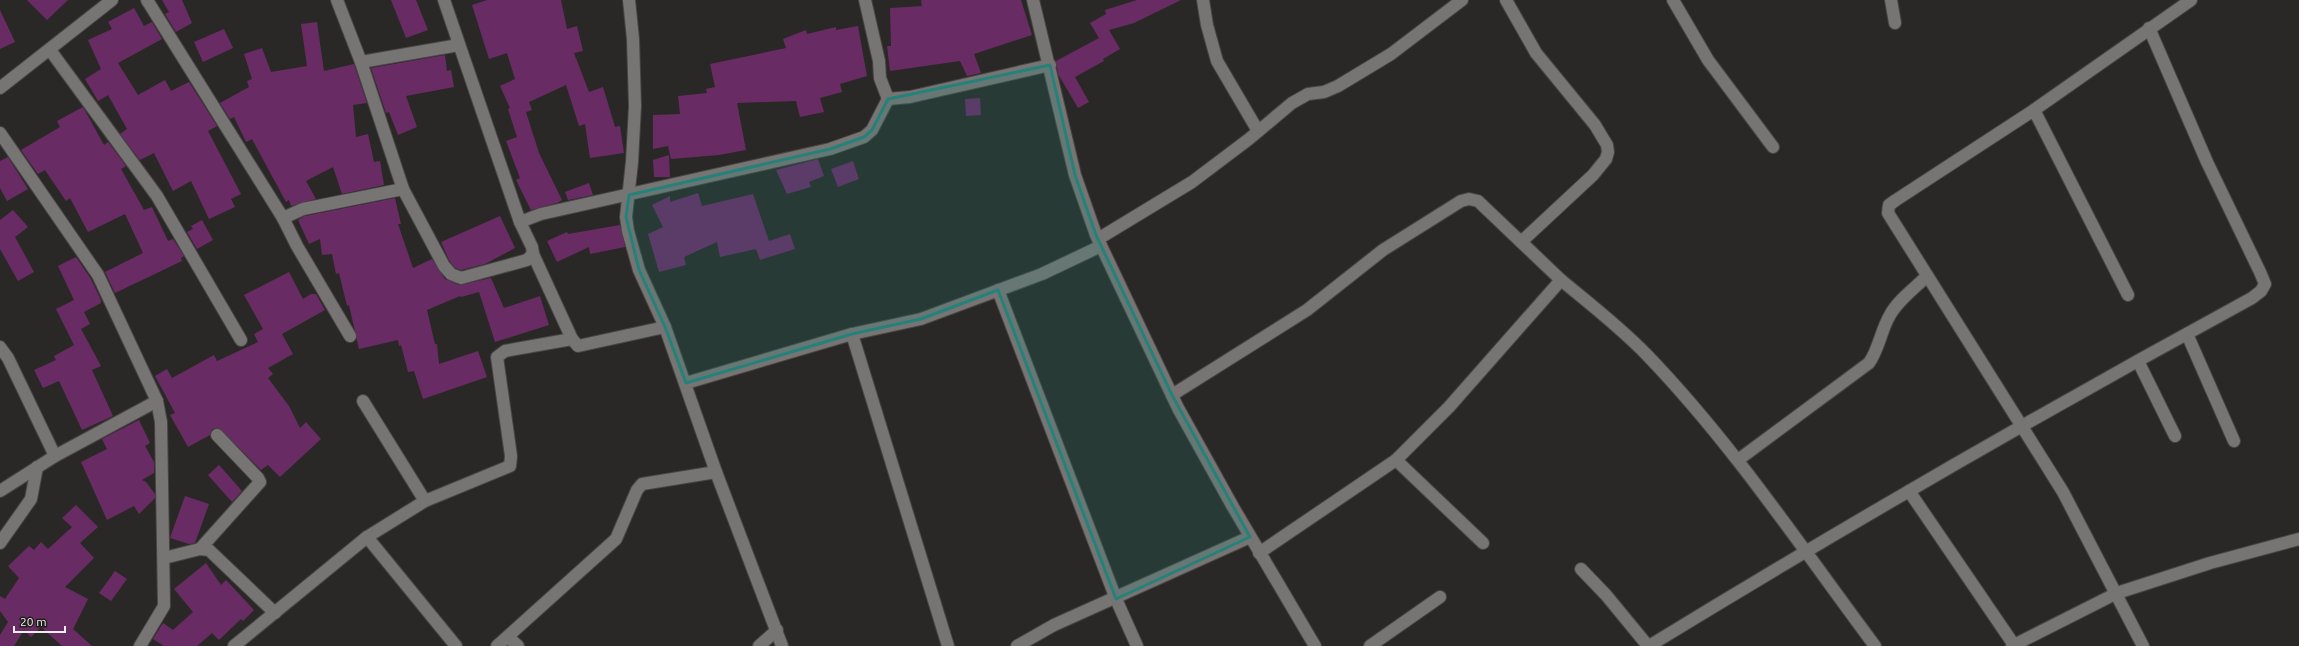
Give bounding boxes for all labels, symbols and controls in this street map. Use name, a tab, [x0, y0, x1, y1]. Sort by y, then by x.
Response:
scale bar	[14, 608, 65, 634]
text: 20 m	[20, 615, 47, 628]

